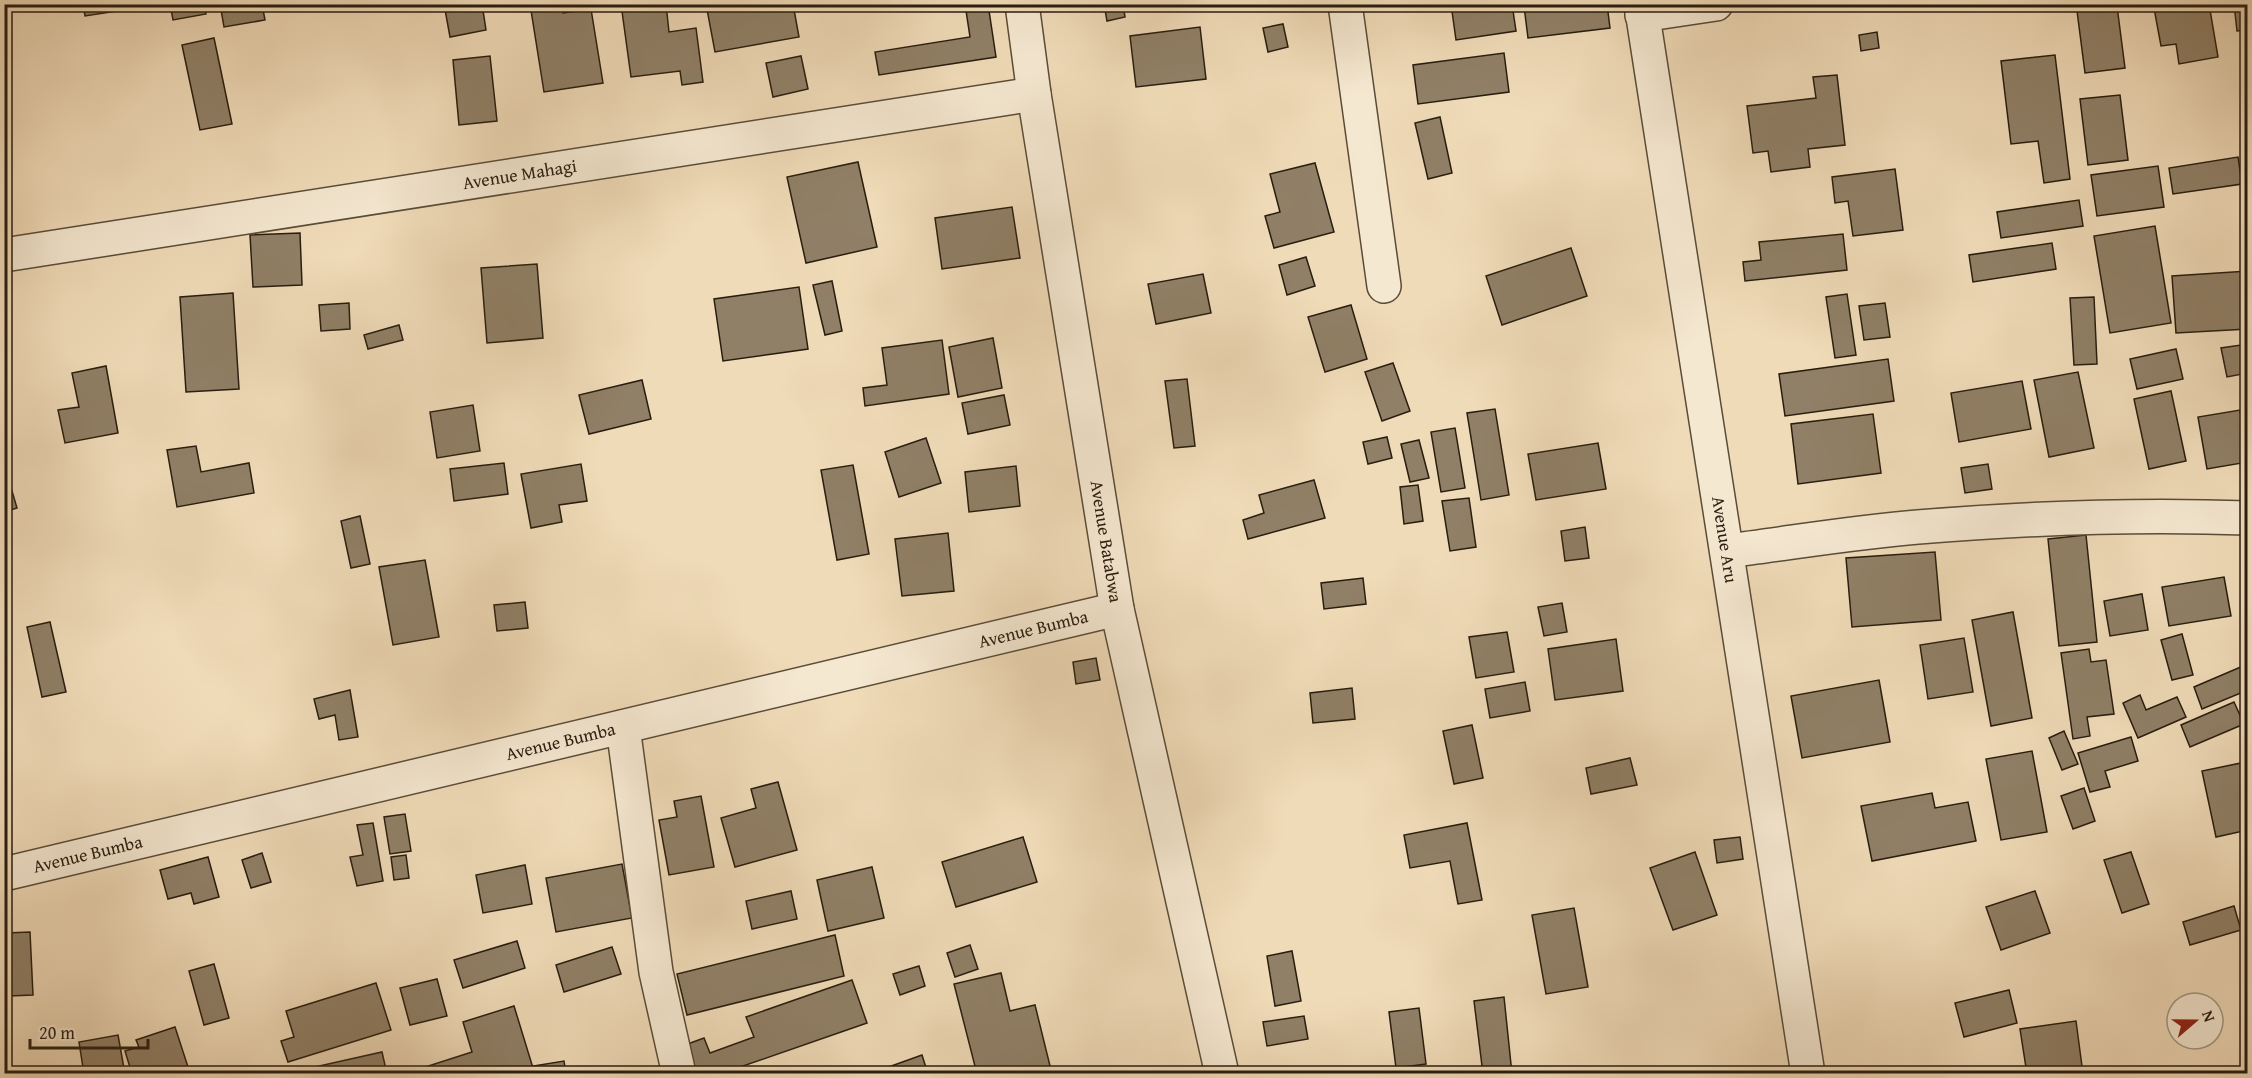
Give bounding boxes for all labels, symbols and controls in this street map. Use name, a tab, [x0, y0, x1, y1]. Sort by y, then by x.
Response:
street label: Avenue Mahagi	[461, 152, 579, 196]
street label: Avenue Batabwa	[1083, 478, 1130, 605]
street label: Avenue Aru	[1705, 494, 1745, 585]
street label: Avenue Bumba	[976, 602, 1091, 655]
street label: Avenue Bumba	[503, 715, 618, 767]
street label: Avenue Bumba	[30, 827, 146, 880]
north arrow	[2165, 991, 2225, 1051]
text: N	[2196, 1007, 2222, 1025]
scale bar	[30, 1012, 148, 1050]
text: 20 m	[39, 1019, 75, 1046]

